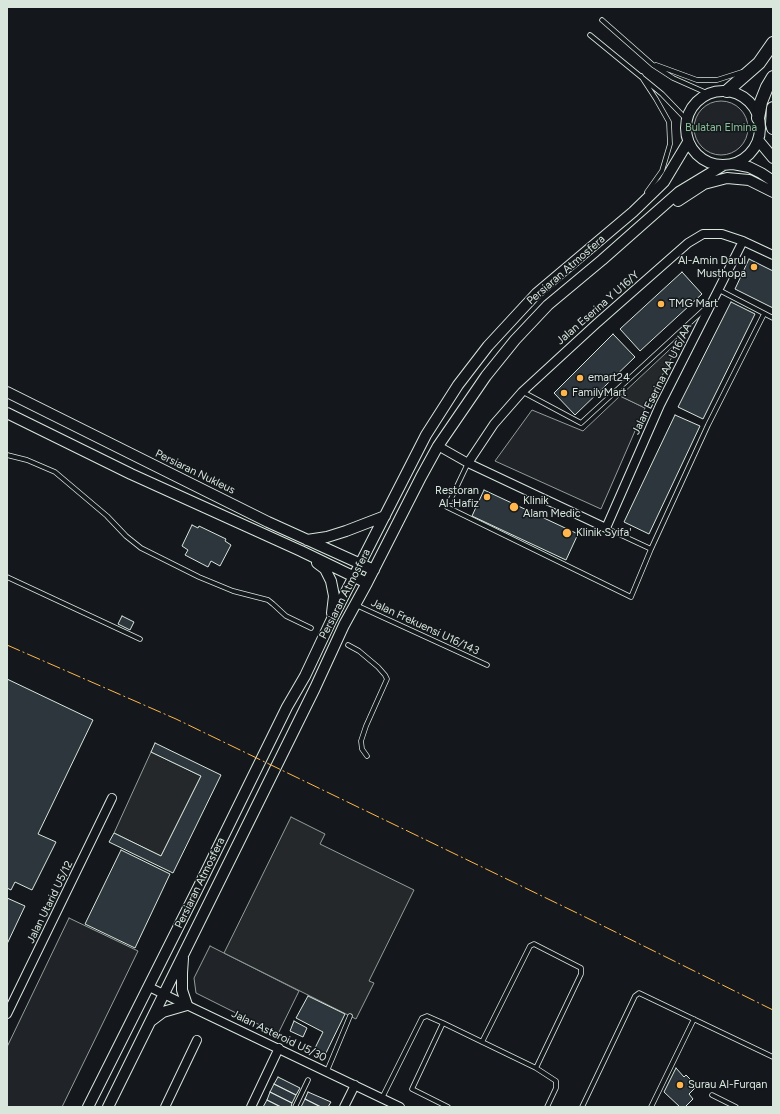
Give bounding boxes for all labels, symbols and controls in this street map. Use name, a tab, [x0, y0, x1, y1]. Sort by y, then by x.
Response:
park label: Bulatan Elmina	[685, 121, 757, 135]
street label: Persiaran Atmosfera	[524, 232, 608, 308]
place label: Al-Amin Darul Musthopa	[678, 254, 746, 280]
marker: Al-Amin Darul Musthopa	[749, 262, 759, 272]
street label: Jalan Eserina Y U16/Y	[554, 268, 642, 348]
place label: TMG Mart	[669, 297, 718, 311]
marker: TMG Mart	[656, 299, 666, 309]
street label: Jalan Eserina AA U16/AA	[629, 321, 695, 437]
place label: emart24	[588, 371, 630, 385]
marker: emart24	[575, 373, 585, 383]
place label: FamilyMart	[572, 386, 626, 400]
marker: FamilyMart	[559, 388, 569, 398]
street label: Persiaran Nukleus	[153, 447, 237, 497]
place label: Restoran Al-Hafiz	[435, 484, 479, 510]
marker: Restoran Al-Hafiz	[482, 492, 492, 502]
place label: Klinik Alam Medic	[523, 494, 581, 520]
marker: Klinik Alam Medic	[508, 501, 520, 513]
place label: Klinik Syifa'	[576, 526, 631, 540]
marker: Klinik Syifa'	[561, 527, 573, 539]
street label: Persiaran Atmosfera	[317, 547, 373, 641]
street label: Jalan Frekuensi U16/143	[369, 596, 481, 658]
street label: Persiaran Atmosfera	[172, 835, 228, 931]
street label: Jalan Utarid U5/12	[24, 859, 76, 945]
street label: Jalan Asteroid U5/30	[229, 1007, 329, 1065]
place label: Surau Al-Furqan	[688, 1078, 767, 1092]
marker: Surau Al-Furqan	[675, 1080, 685, 1090]

